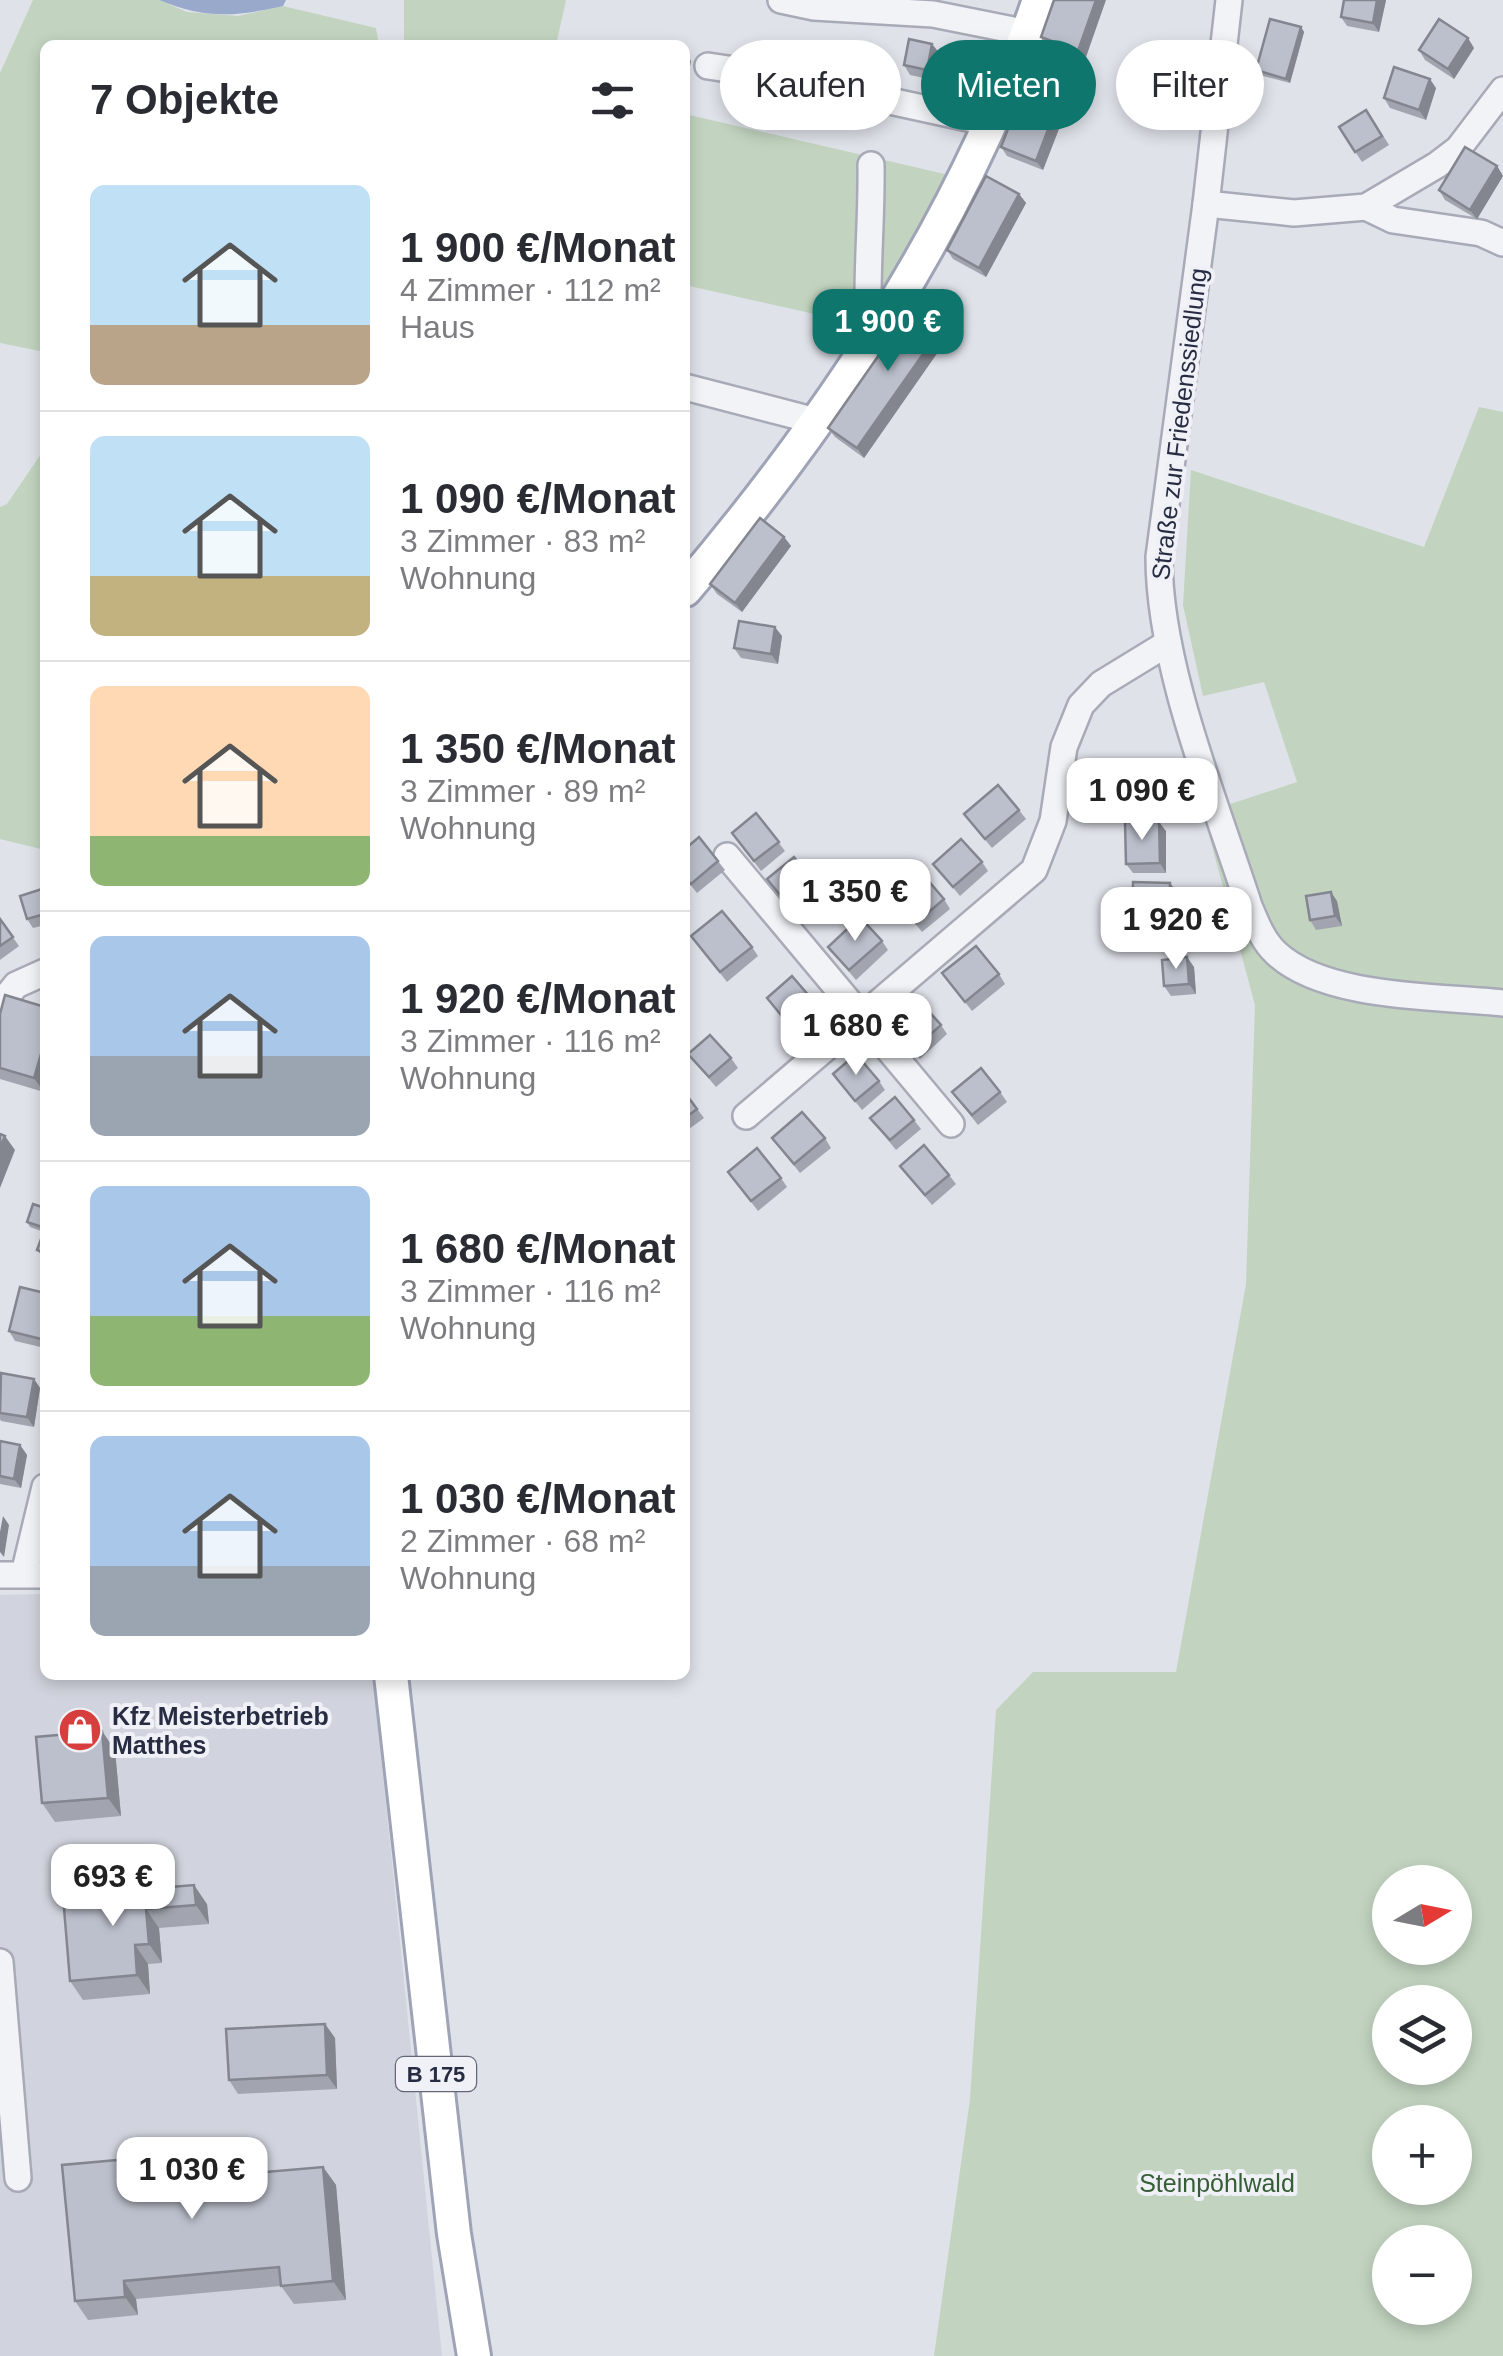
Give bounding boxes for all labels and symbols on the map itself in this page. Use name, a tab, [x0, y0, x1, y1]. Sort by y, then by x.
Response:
street label: Straße zur Friedenssiedlung	[1146, 266, 1212, 582]
pin: 1 900 €	[796, 289, 980, 374]
pin: 1 090 €	[1050, 758, 1234, 843]
pin: 1 350 €	[763, 859, 947, 944]
pin: 1 920 €	[1084, 887, 1268, 972]
pin: 1 680 €	[764, 993, 948, 1078]
place label: Kfz Meisterbetrieb Matthes	[112, 1702, 329, 1759]
shop icon: Kfz Meisterbetrieb Matthes	[57, 1707, 103, 1753]
pin: 693 €	[43, 1844, 183, 1929]
north arrow	[1372, 1865, 1472, 1965]
road number: B 175	[396, 2057, 476, 2091]
pin: 1 030 €	[100, 2137, 284, 2222]
park label: Steinpöhlwald	[1139, 2169, 1295, 2197]

